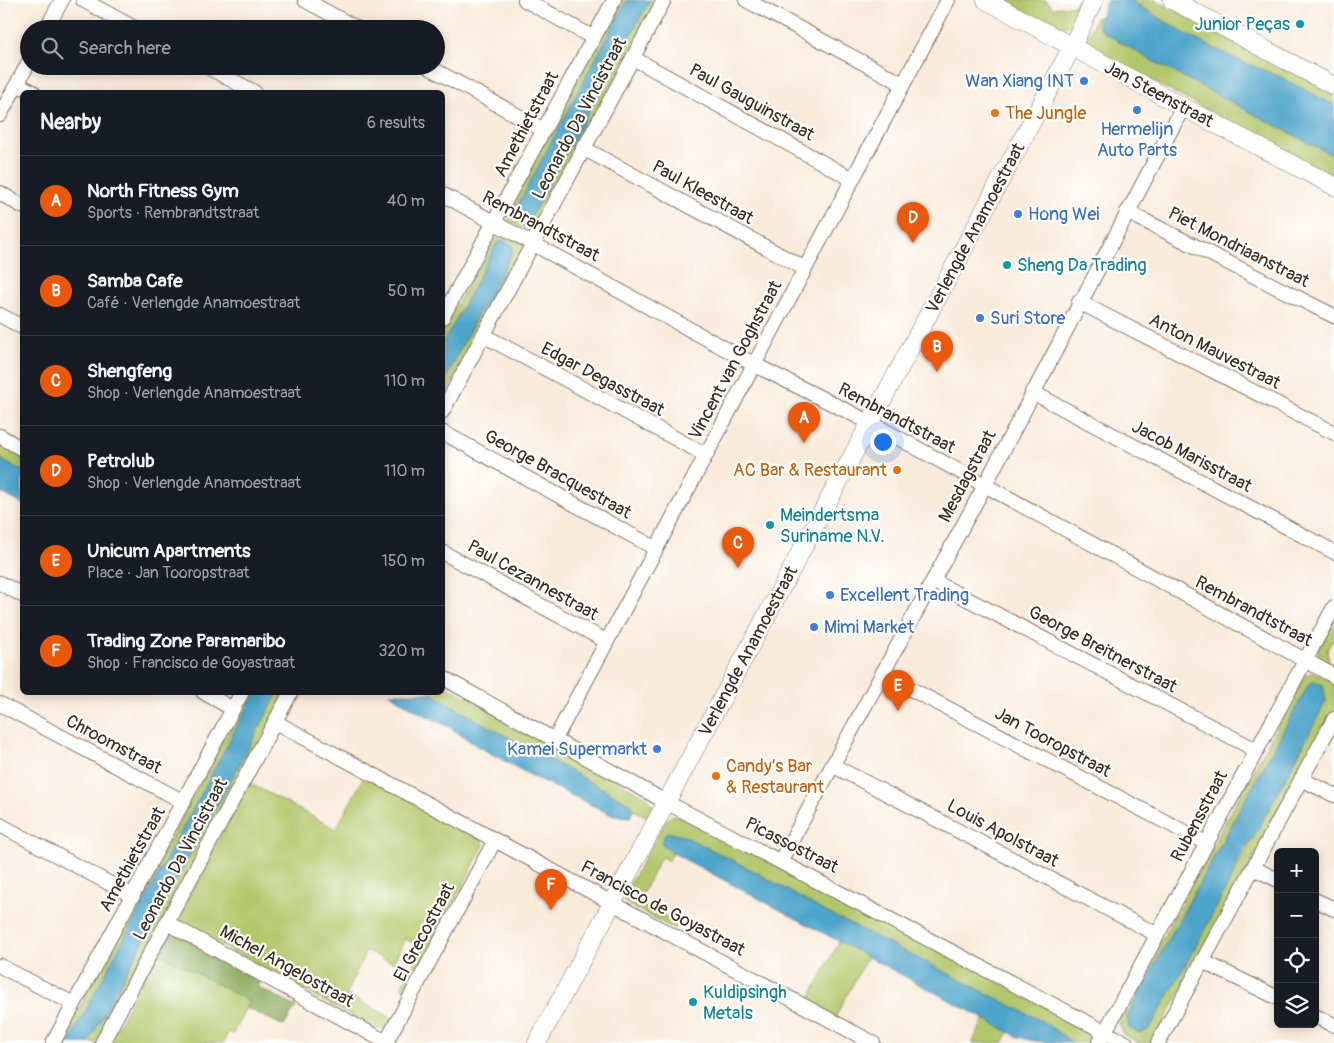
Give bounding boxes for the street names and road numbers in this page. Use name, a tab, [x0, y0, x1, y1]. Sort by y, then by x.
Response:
street label: Leonardo Da Vincistraat	[527, 33, 632, 203]
street label: Jan Steenstraat	[1100, 56, 1218, 133]
street label: Paul Gauguinstraat	[685, 59, 819, 147]
street label: Amethietstraat	[489, 67, 564, 181]
street label: Verlengde Anamoestraat	[921, 138, 1031, 317]
street label: Paul Kleestraat	[648, 155, 758, 230]
street label: Rembrandtstraat	[478, 186, 604, 267]
street label: Piet Mondriaanstraat	[1164, 202, 1314, 293]
street label: Vincent van Goghstraat	[684, 276, 788, 444]
street label: Anton Mauvestraat	[1145, 308, 1285, 395]
street label: Edgar Degasstraat	[537, 337, 669, 422]
street label: Rembrandtstraat	[834, 378, 960, 459]
street label: Jacob Marisstraat	[1128, 415, 1256, 498]
street label: George Bracquestraat	[480, 425, 636, 525]
street label: Mesdagstraat	[934, 425, 1002, 526]
street label: Paul Cezannestraat	[463, 535, 603, 626]
street label: Verlengde Anamoestraat	[694, 561, 804, 740]
street label: Rembrandtstraat	[1191, 571, 1317, 652]
street label: George Breitnerstraat	[1025, 601, 1182, 699]
street label: Jan Tooropstraat	[991, 702, 1116, 783]
street label: Chroomstraat	[62, 710, 166, 780]
street label: Rubensstraat	[1166, 766, 1233, 866]
street label: Leonardo Da Vincistraat	[128, 774, 233, 944]
street label: Louis Apolstraat	[943, 794, 1063, 873]
street label: Amethietstraat	[94, 802, 171, 916]
street label: Picassostraat	[741, 812, 843, 879]
street label: Francisco de Goyastraat	[577, 855, 750, 962]
street label: El Grecostraat	[389, 878, 460, 985]
street label: Michel Angelostraat	[216, 920, 358, 1013]

